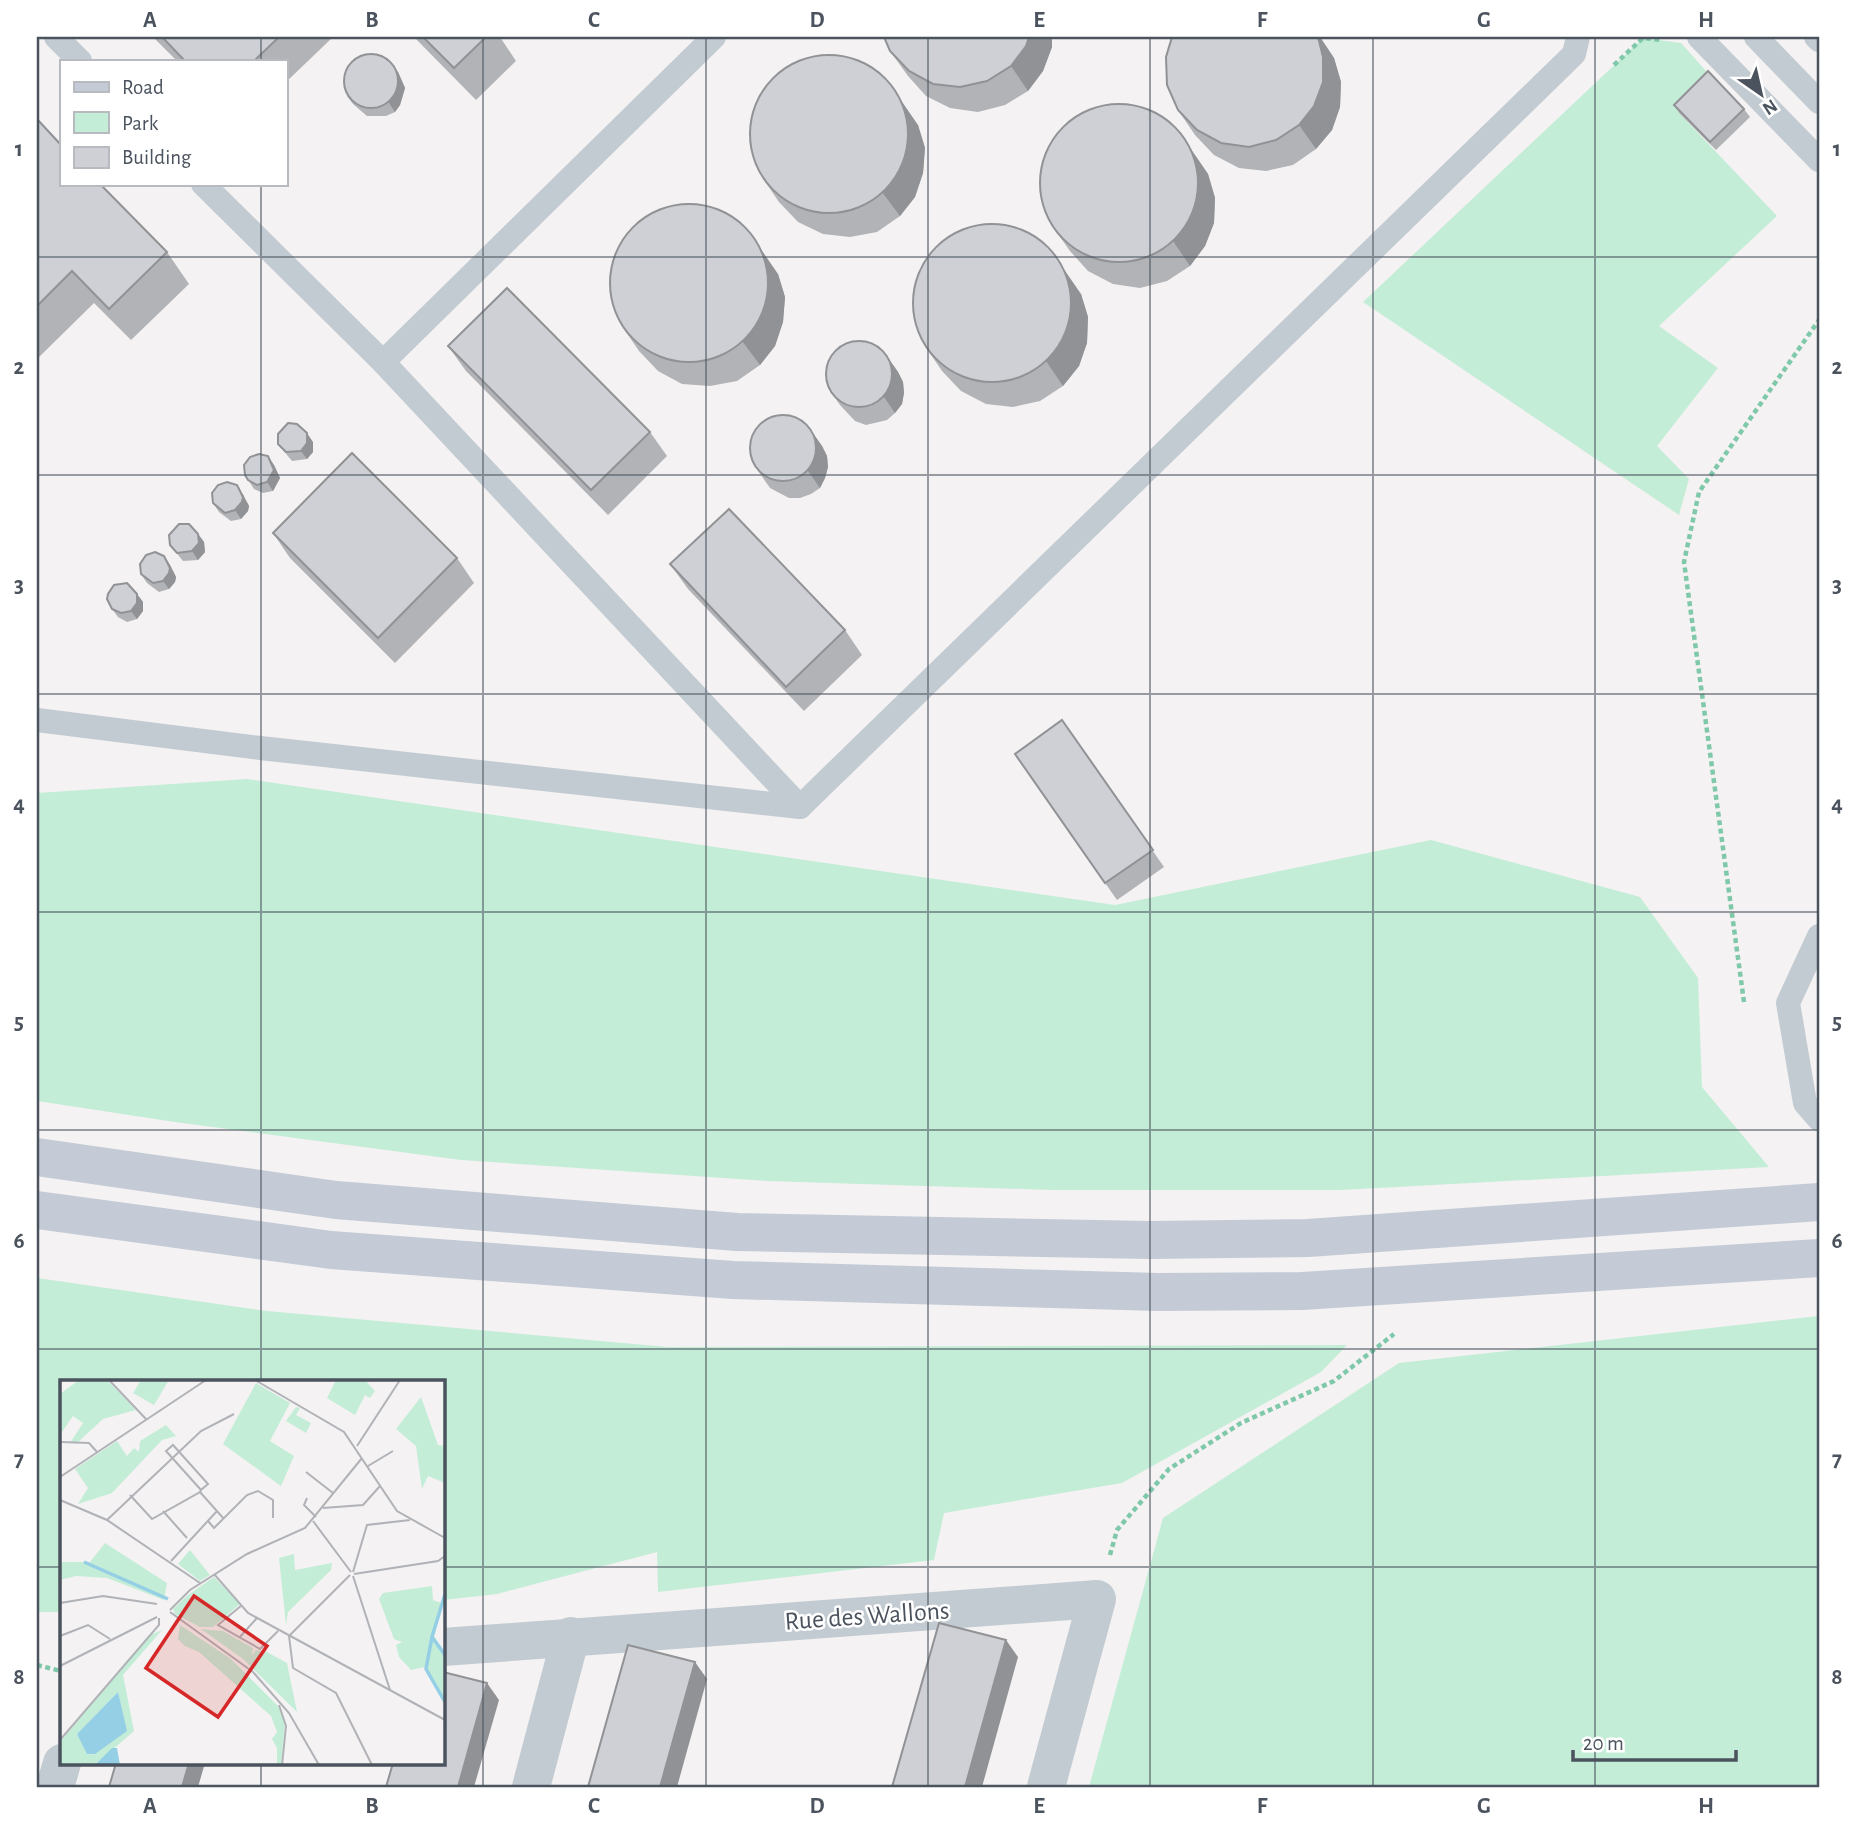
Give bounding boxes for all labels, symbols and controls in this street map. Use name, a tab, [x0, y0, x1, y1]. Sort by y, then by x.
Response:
text: A	[143, 9, 157, 32]
text: B	[365, 9, 379, 32]
text: C	[588, 9, 600, 32]
text: D	[809, 9, 825, 32]
text: E	[1033, 9, 1045, 32]
text: F	[1257, 9, 1268, 32]
text: G	[1477, 9, 1491, 32]
text: H	[1698, 9, 1714, 32]
legend	[60, 60, 287, 186]
north arrow	[1727, 60, 1797, 130]
text: Road	[122, 77, 164, 98]
text: N	[1759, 95, 1780, 118]
text: Park	[122, 113, 159, 134]
text: 1	[15, 138, 23, 161]
text: 1	[1833, 138, 1841, 161]
text: Building	[122, 147, 192, 168]
text: 2	[14, 356, 25, 379]
text: 2	[1832, 356, 1843, 379]
text: 3	[14, 574, 24, 597]
text: 3	[1832, 574, 1842, 597]
text: 4	[13, 793, 25, 816]
text: 4	[1831, 793, 1843, 816]
text: 5	[14, 1011, 24, 1034]
text: 5	[1832, 1011, 1842, 1034]
text: 6	[13, 1230, 25, 1253]
text: 6	[1831, 1230, 1843, 1253]
inset map	[60, 1380, 444, 1764]
text: 7	[14, 1448, 24, 1471]
text: 7	[1832, 1448, 1842, 1471]
street label: Rue des Wallons	[784, 1597, 950, 1635]
text: 8	[13, 1666, 25, 1689]
text: 8	[1831, 1666, 1843, 1689]
scale bar	[1573, 1719, 1735, 1763]
text: 20 m	[1583, 1733, 1624, 1754]
text: A	[143, 1795, 157, 1818]
text: B	[365, 1795, 379, 1818]
text: C	[588, 1795, 600, 1818]
text: D	[809, 1795, 825, 1818]
text: E	[1033, 1795, 1045, 1818]
text: F	[1257, 1795, 1268, 1818]
text: G	[1477, 1795, 1491, 1818]
text: H	[1698, 1795, 1714, 1818]

